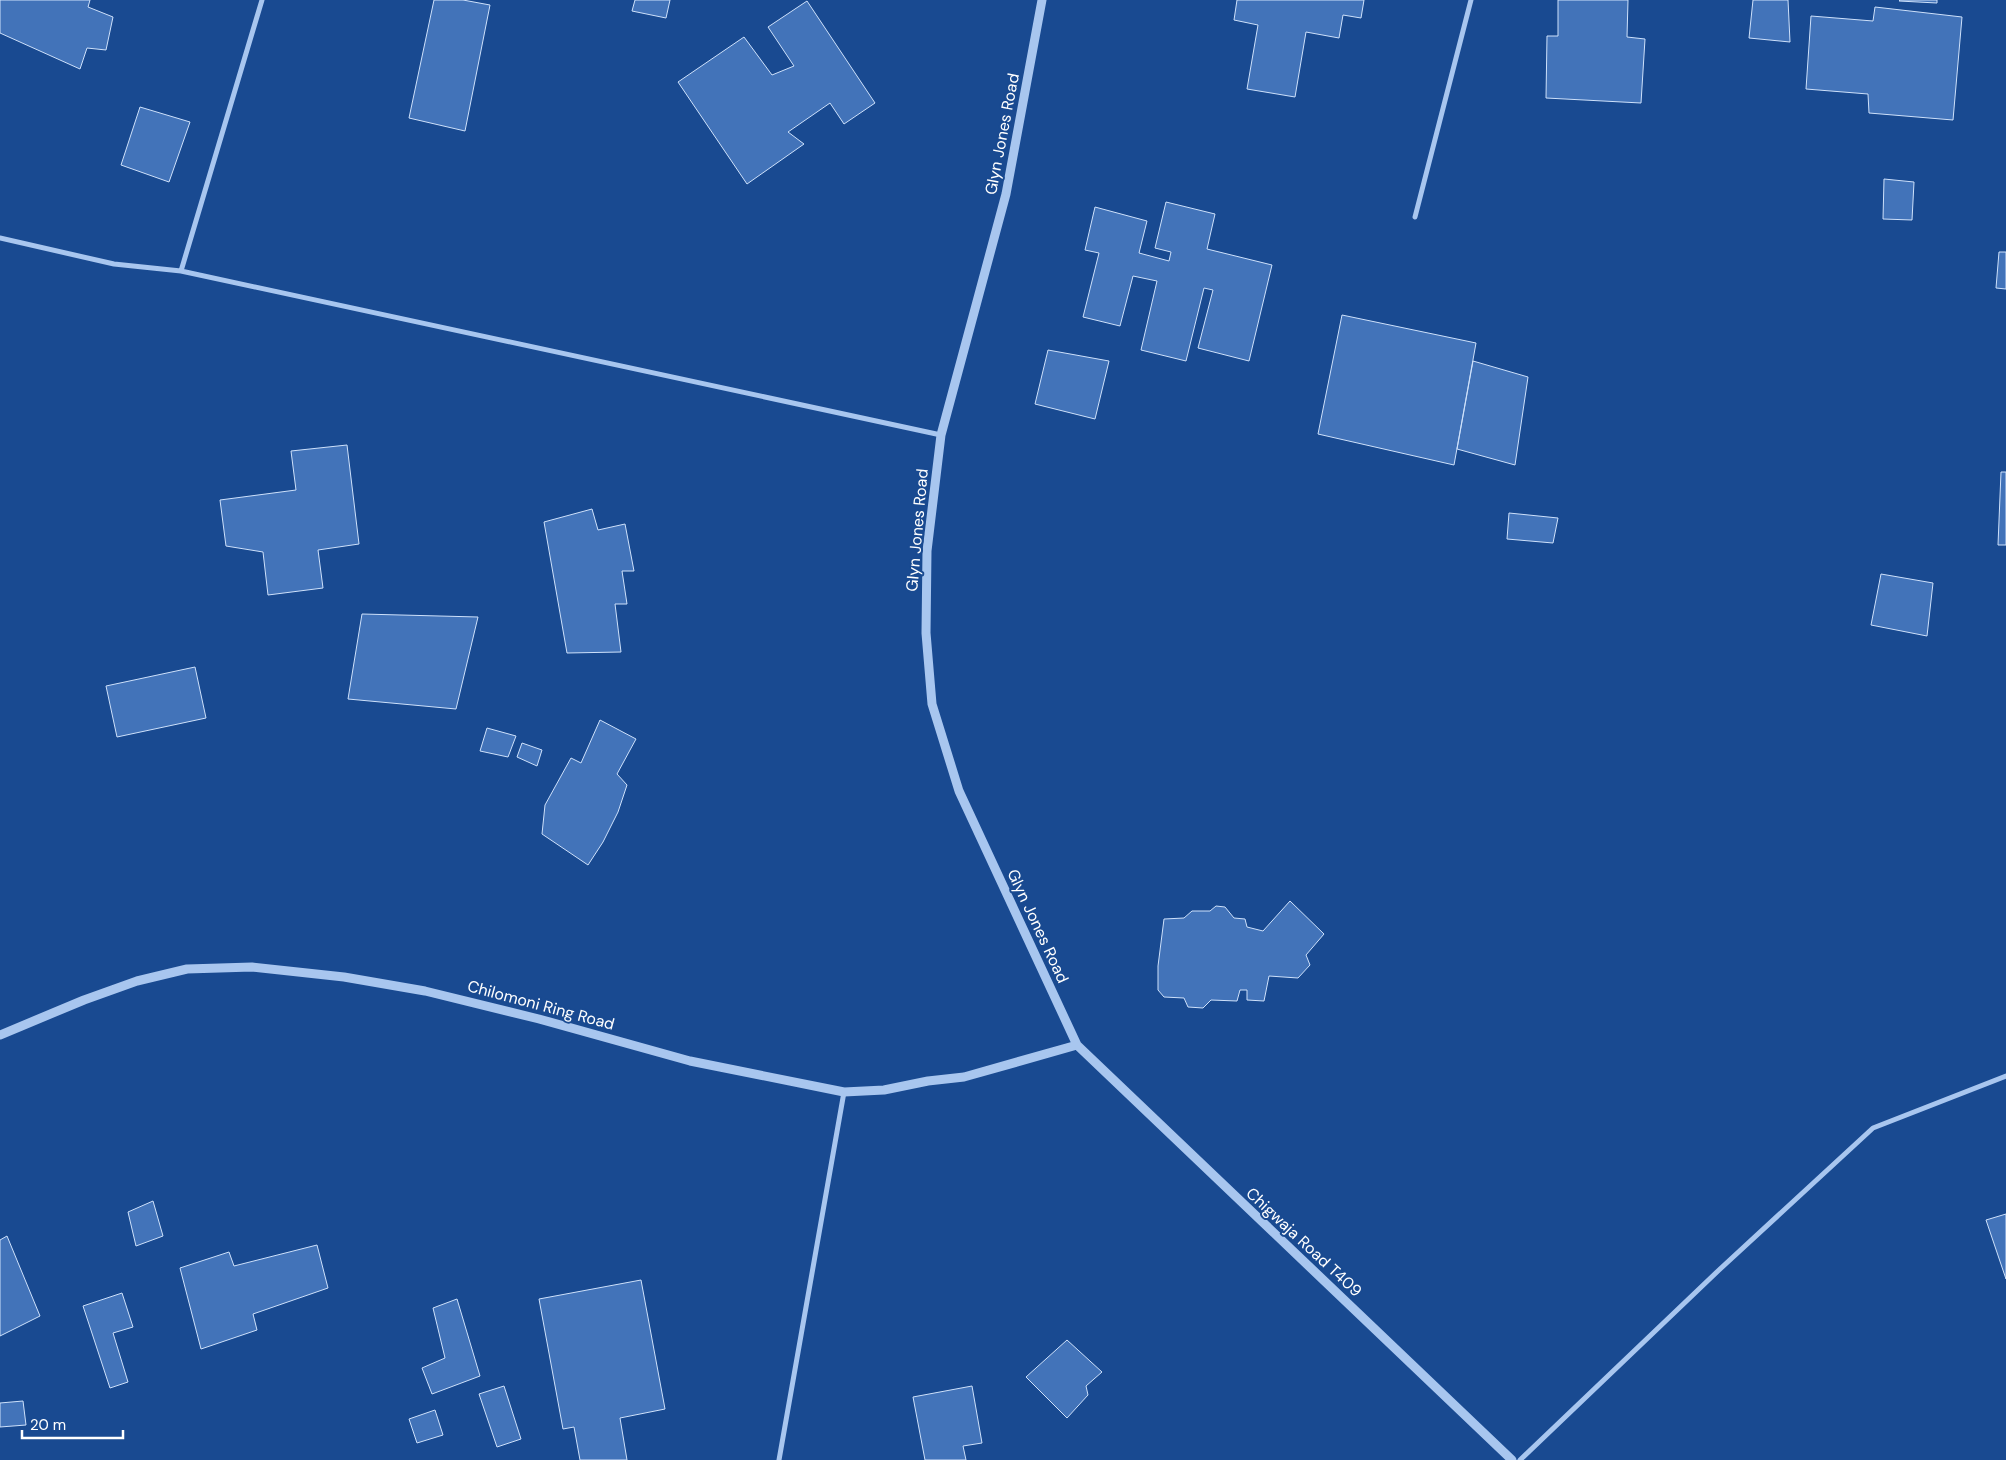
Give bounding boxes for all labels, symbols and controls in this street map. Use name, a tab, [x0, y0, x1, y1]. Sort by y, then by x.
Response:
street label: Glyn Jones Road	[980, 71, 1024, 197]
street label: Glyn Jones Road	[901, 468, 933, 592]
street label: Glyn Jones Road	[1002, 866, 1074, 986]
street label: Chilomoni Ring Road	[465, 975, 617, 1035]
street label: Chigwaja Road T409	[1242, 1183, 1366, 1301]
scale bar	[22, 1408, 124, 1440]
text: 20 m	[30, 1415, 66, 1435]

